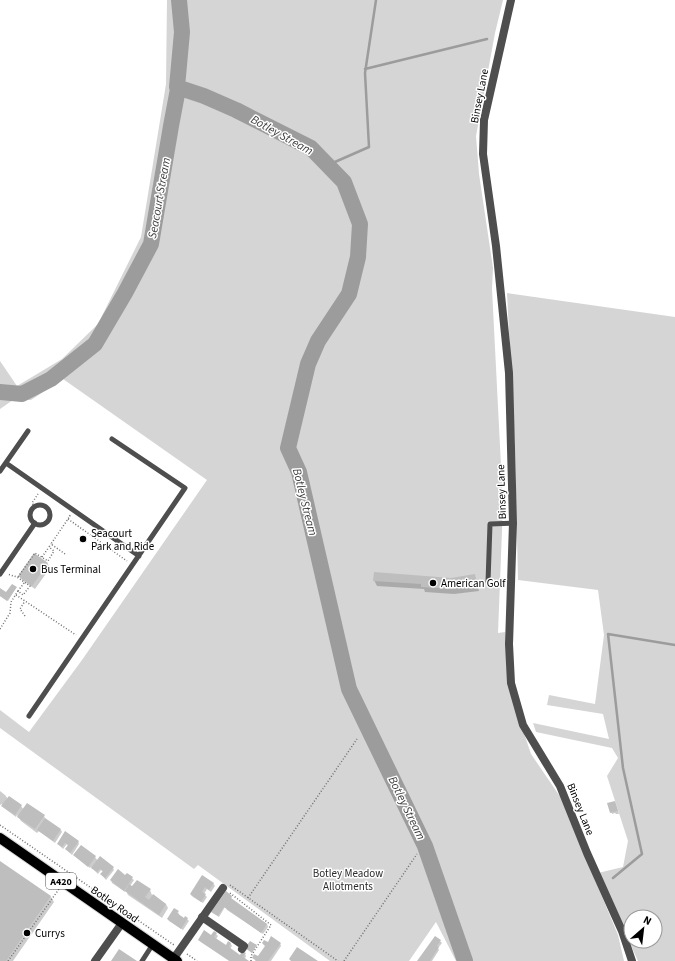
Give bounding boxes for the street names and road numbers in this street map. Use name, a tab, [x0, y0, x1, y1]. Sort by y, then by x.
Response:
street label: Binsey Lane	[467, 67, 492, 125]
street label: Binsey Lane	[493, 464, 510, 520]
street label: Binsey Lane	[563, 781, 598, 838]
road number: A420	[46, 873, 76, 889]
street label: Botley Road	[88, 882, 142, 926]

